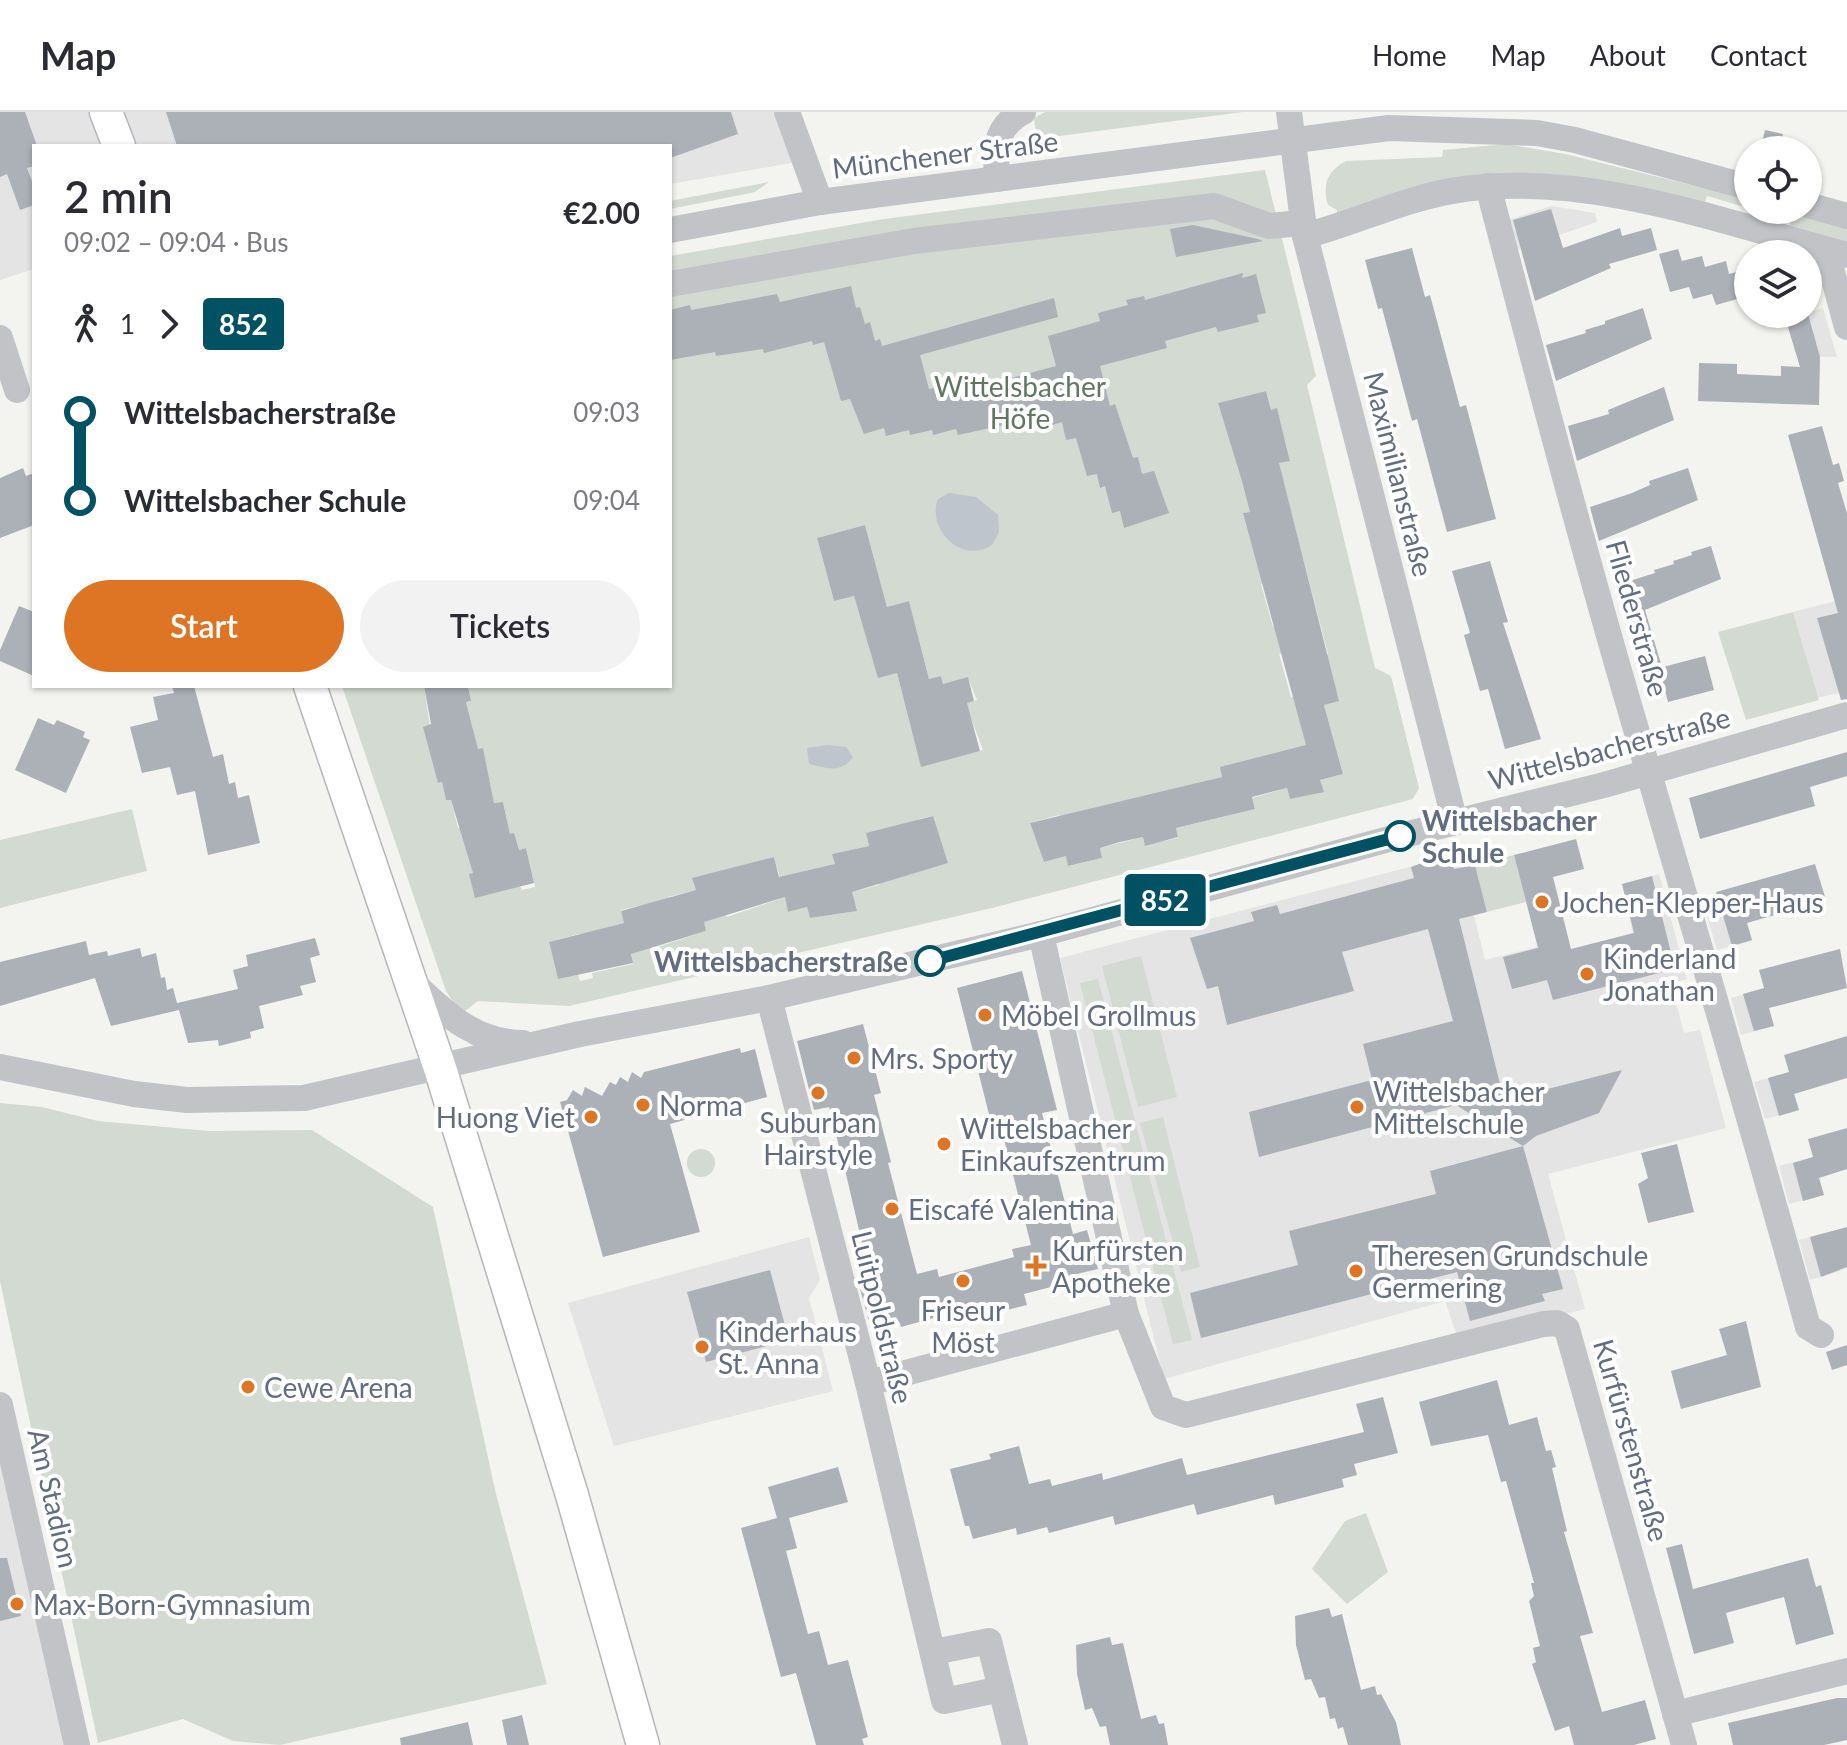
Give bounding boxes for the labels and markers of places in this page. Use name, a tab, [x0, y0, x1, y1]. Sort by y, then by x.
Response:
place label: Wittelsbacher Schule	[1422, 803, 1598, 869]
marker: Wittelsbacher Schule	[1385, 821, 1415, 851]
place label: Jochen-Klepper-Haus	[1558, 885, 1824, 919]
marker: Jochen-Klepper-Haus	[1533, 893, 1551, 911]
place label: Kinderland Jonathan	[1603, 941, 1736, 1007]
place label: Wittelsbacherstraße	[654, 944, 908, 978]
marker: Wittelsbacherstraße	[915, 946, 945, 976]
marker: Kinderland Jonathan	[1578, 965, 1596, 983]
place label: Möbel Grollmus	[1001, 998, 1196, 1032]
marker: Möbel Grollmus	[976, 1006, 994, 1024]
place label: Mrs. Sporty	[870, 1041, 1013, 1075]
marker: Mrs. Sporty	[845, 1049, 863, 1067]
place label: Wittelsbacher Mittelschule	[1373, 1074, 1545, 1140]
marker: Suburban Hairstyle	[809, 1084, 827, 1102]
place label: Norma	[659, 1088, 743, 1122]
marker: Norma	[634, 1096, 652, 1114]
marker: Wittelsbacher Mittelschule	[1348, 1098, 1366, 1116]
place label: Huong Viet	[436, 1100, 575, 1134]
place label: Suburban Hairstyle	[759, 1105, 877, 1171]
marker: Huong Viet	[582, 1108, 600, 1126]
place label: Wittelsbacher Einkaufszentrum	[960, 1111, 1166, 1177]
marker: Wittelsbacher Einkaufszentrum	[935, 1135, 953, 1153]
place label: Eiscafé Valentina	[908, 1192, 1115, 1226]
marker: Eiscafé Valentina	[883, 1200, 901, 1218]
place label: Kurfürsten Apotheke	[1052, 1233, 1184, 1299]
place label: Theresen Grundschule Germering	[1372, 1238, 1648, 1304]
marker: Kurfürsten Apotheke	[1027, 1257, 1045, 1275]
marker: Theresen Grundschule Germering	[1347, 1262, 1365, 1280]
marker: Friseur Möst	[954, 1272, 972, 1290]
place label: Friseur Möst	[921, 1293, 1005, 1359]
place label: Kinderhaus St. Anna	[718, 1314, 857, 1380]
marker: Kinderhaus St. Anna	[693, 1338, 711, 1356]
place label: Cewe Arena	[264, 1370, 413, 1404]
marker: Cewe Arena	[239, 1378, 257, 1396]
place label: Max-Born-Gymnasium	[33, 1587, 311, 1621]
marker: Max-Born-Gymnasium	[8, 1595, 26, 1613]

